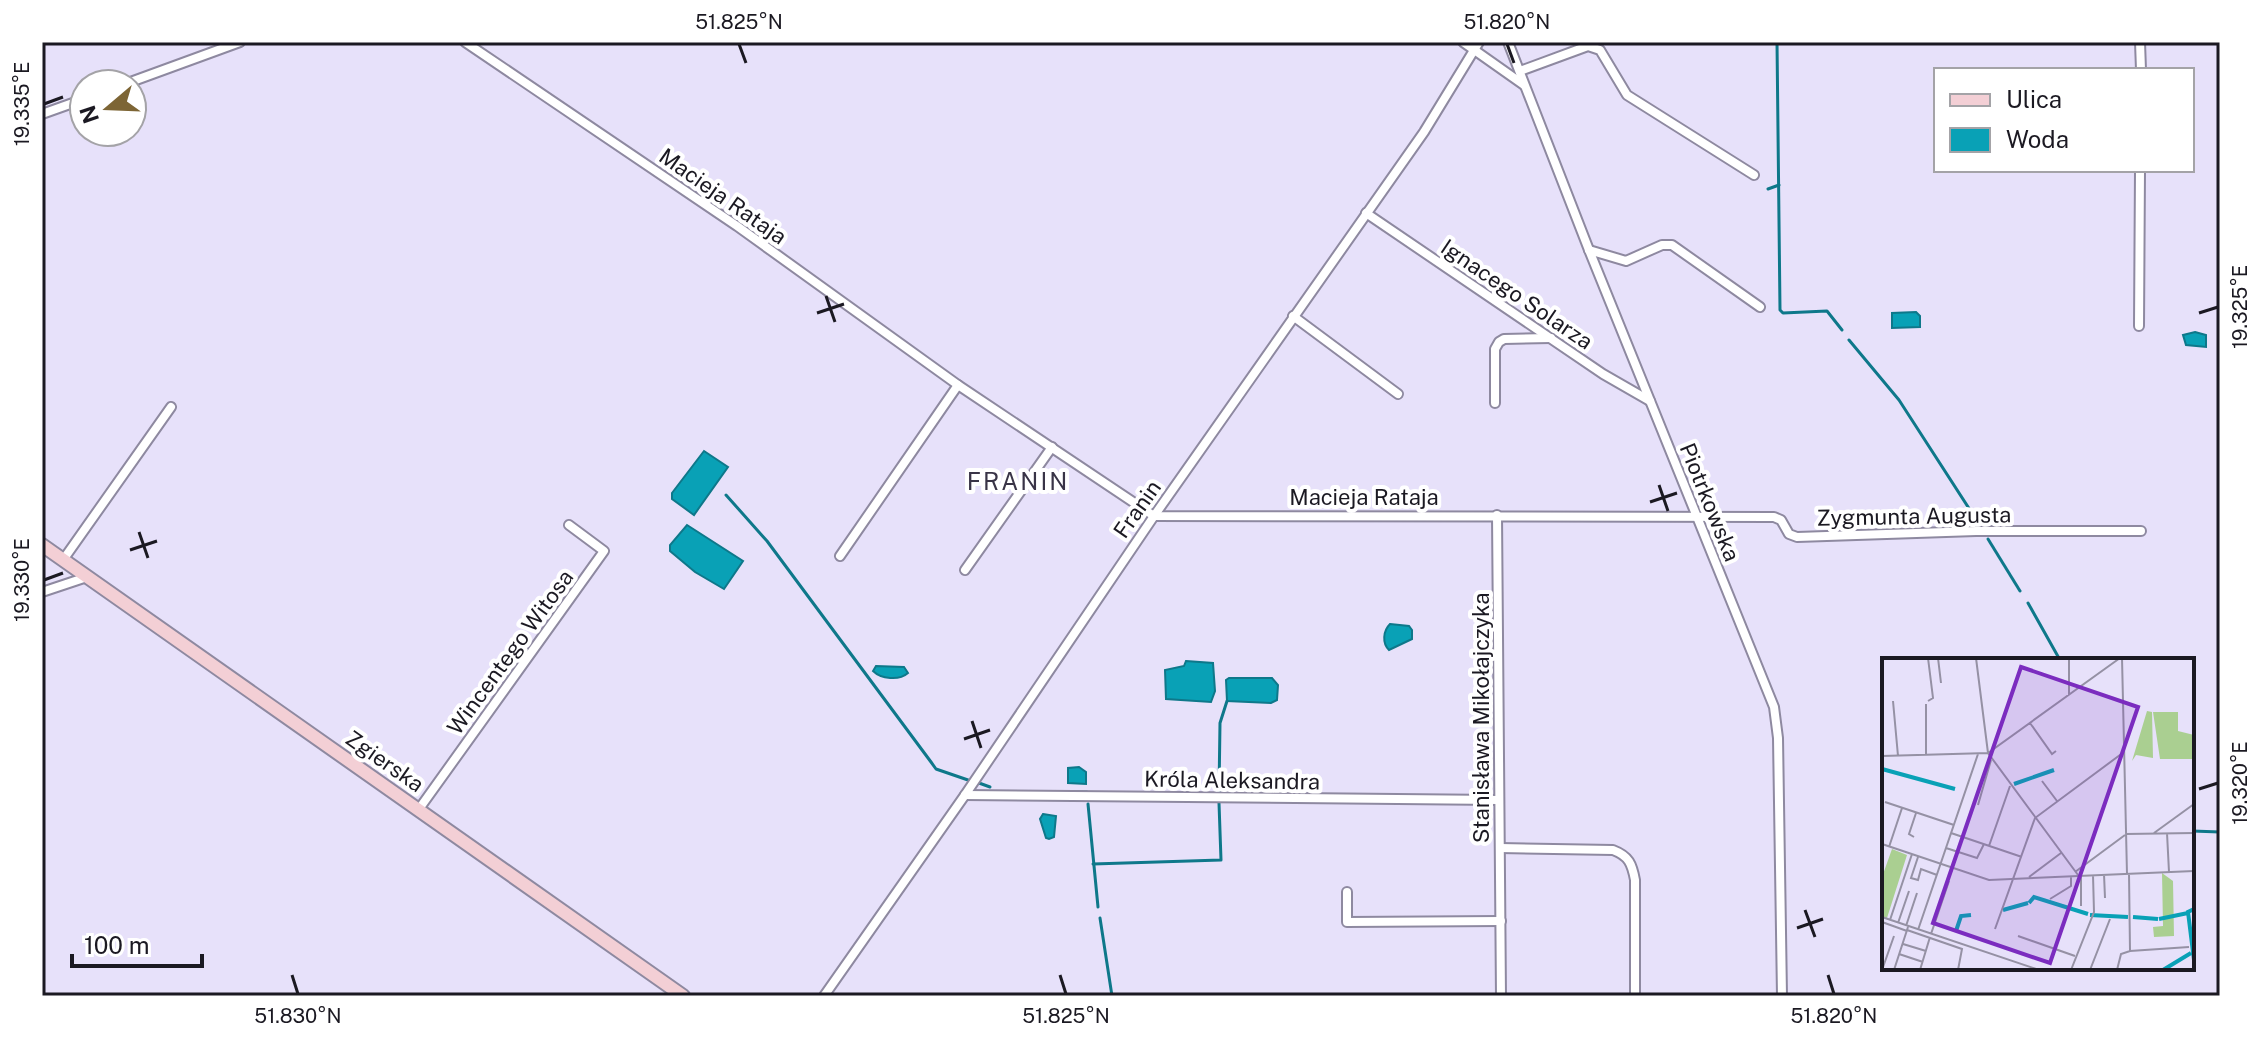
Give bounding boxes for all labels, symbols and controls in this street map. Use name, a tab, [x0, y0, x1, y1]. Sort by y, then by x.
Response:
text: 51.825°N	[695, 10, 783, 34]
text: 51.820°N	[1464, 10, 1550, 34]
text: 19.335°E	[10, 62, 34, 146]
north arrow	[68, 68, 148, 148]
legend	[1934, 68, 2194, 172]
text: Ulica	[2006, 85, 2062, 113]
text: N	[74, 102, 104, 127]
text: Woda	[2006, 125, 2069, 153]
street label: Macieja Rataja	[654, 142, 792, 250]
street label: Ignacego Solarza	[1436, 234, 1598, 354]
text: 19.325°E	[2228, 265, 2252, 349]
street label: Piotrkowska	[1675, 439, 1745, 565]
district label: FRANIN	[967, 467, 1069, 495]
street label: Franin	[1108, 475, 1166, 543]
street label: Macieja Rataja	[1289, 484, 1439, 510]
street label: Zygmunta Augusta	[1816, 501, 2012, 531]
text: 19.330°E	[10, 538, 34, 622]
street label: Wincentego Witosa	[441, 565, 579, 739]
street label: Stanisława Mikołajczyka	[1468, 593, 1494, 843]
inset map	[1882, 658, 2194, 970]
street label: Zgierska	[341, 725, 429, 797]
text: 19.320°E	[2228, 741, 2252, 825]
street label: Króla Aleksandra	[1144, 765, 1320, 795]
scale bar	[72, 918, 202, 968]
text: 100 m	[84, 931, 150, 959]
text: 51.830°N	[254, 1004, 342, 1028]
text: 51.825°N	[1022, 1004, 1110, 1028]
text: 51.820°N	[1791, 1004, 1877, 1028]

